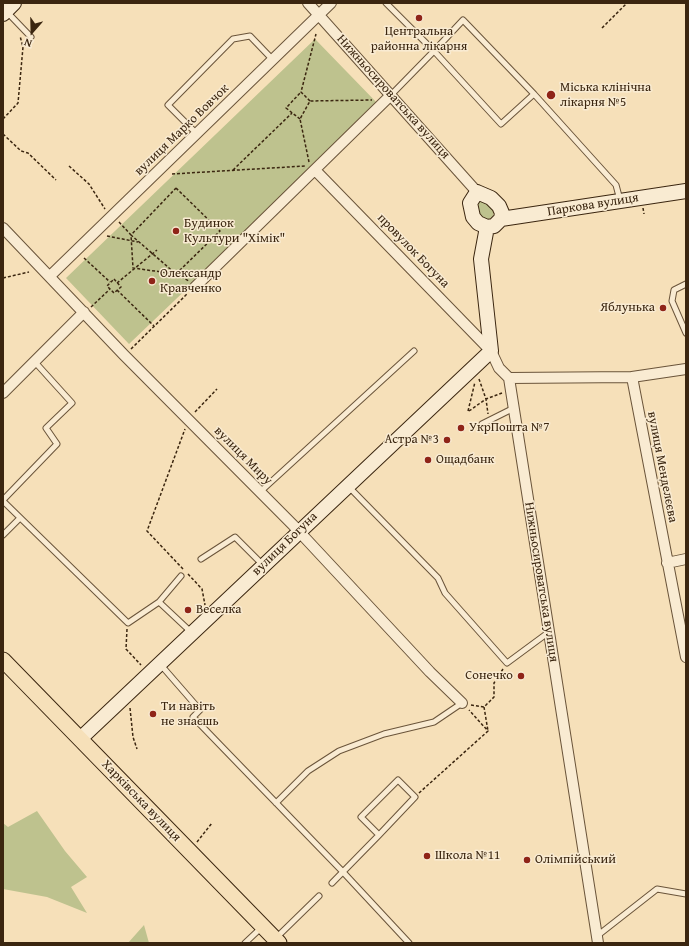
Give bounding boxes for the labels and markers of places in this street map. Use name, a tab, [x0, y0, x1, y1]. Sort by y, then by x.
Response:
marker: Центральна районна лікарня	[414, 13, 424, 23]
place label: Центральна районна лікарня	[371, 24, 467, 55]
place label: Міська клінічна лікарня №5	[560, 80, 651, 111]
marker: Міська клінічна лікарня №5	[545, 89, 557, 101]
place label: Будинок Культури "Хімік"	[184, 216, 285, 247]
marker: Будинок Культури "Хімік"	[171, 226, 181, 236]
place label: Олександр Кравченко	[160, 266, 222, 297]
marker: Олександр Кравченко	[147, 276, 157, 286]
place label: Яблунька	[600, 300, 655, 316]
marker: Яблунька	[658, 303, 668, 313]
place label: УкрПошта №7	[469, 420, 549, 436]
marker: УкрПошта №7	[456, 423, 466, 433]
place label: Астра №3	[384, 432, 439, 448]
marker: Астра №3	[442, 435, 452, 445]
place label: Ощадбанк	[436, 452, 494, 468]
marker: Ощадбанк	[423, 455, 433, 465]
place label: Веселка	[196, 602, 241, 618]
marker: Веселка	[183, 605, 193, 615]
place label: Сонечко	[465, 668, 513, 684]
marker: Сонечко	[516, 671, 526, 681]
place label: Ти навіть не знаєшь	[161, 699, 219, 730]
marker: Ти навіть не знаєшь	[148, 709, 158, 719]
place label: Школа №11	[435, 848, 500, 864]
marker: Школа №11	[422, 851, 432, 861]
place label: Олімпійський	[535, 852, 616, 868]
marker: Олімпійський	[522, 855, 532, 865]

